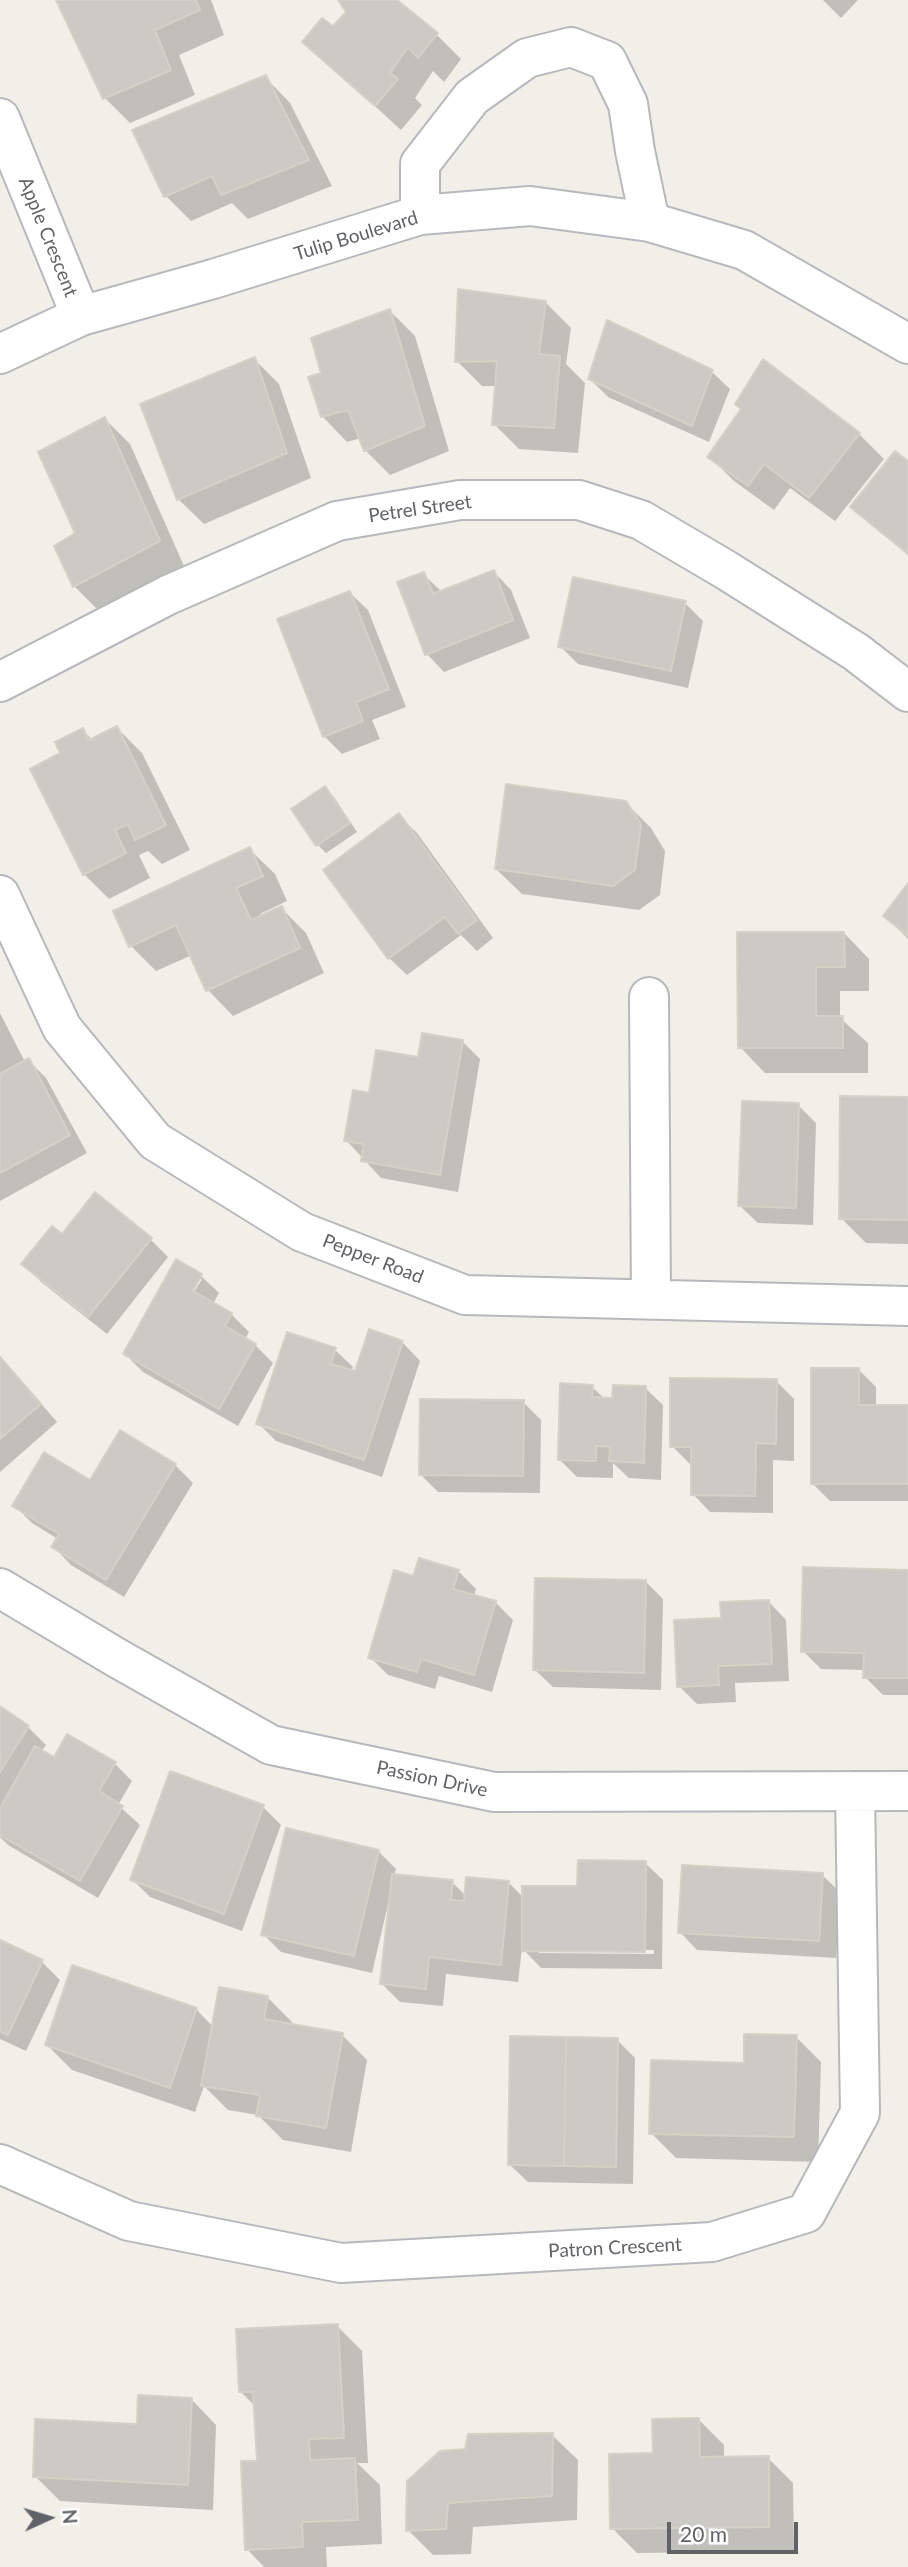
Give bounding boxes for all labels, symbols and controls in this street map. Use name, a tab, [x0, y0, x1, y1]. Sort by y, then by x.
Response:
street label: Apple Crescent	[14, 174, 82, 300]
street label: Tulip Boulevard	[291, 206, 421, 266]
street label: Petrel Street	[367, 491, 473, 527]
street label: Pepper Road	[319, 1229, 427, 1289]
street label: Passion Drive	[374, 1756, 490, 1802]
street label: Patron Crescent	[548, 2233, 682, 2263]
north arrow	[14, 2483, 84, 2553]
text: N	[58, 2508, 82, 2525]
scale bar	[670, 2508, 801, 2552]
text: 20 m	[680, 2521, 727, 2546]

